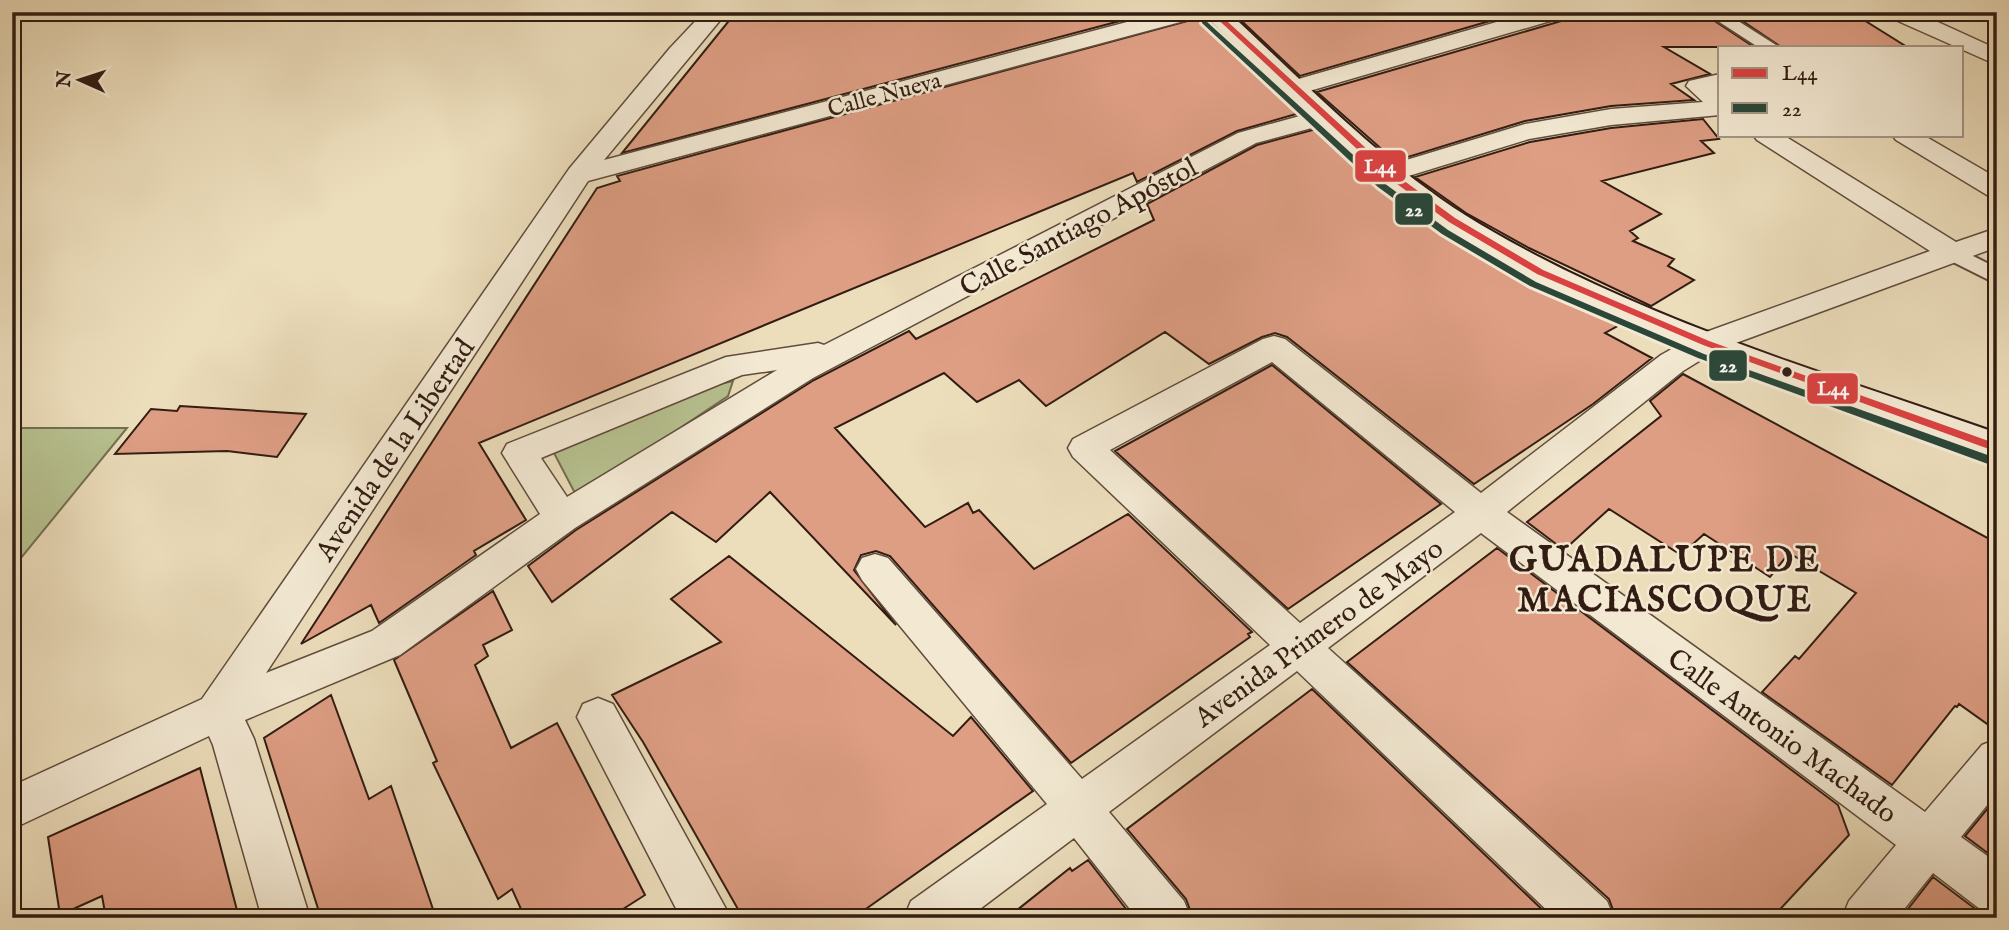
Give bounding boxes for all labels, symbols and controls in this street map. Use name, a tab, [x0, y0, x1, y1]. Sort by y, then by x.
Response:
north arrow	[46, 46, 116, 116]
legend	[1718, 46, 1964, 136]
text: L44	[1782, 61, 1818, 88]
street label: Calle Nueva	[824, 66, 944, 125]
text: N	[53, 70, 77, 89]
text: 22	[1782, 97, 1802, 124]
line badge: L44	[1354, 149, 1407, 183]
street label: Calle Santiago Apóstol	[954, 151, 1204, 306]
text: L44	[1364, 156, 1397, 180]
line badge: 22	[1394, 192, 1434, 226]
text: 22	[1405, 199, 1423, 223]
street label: Avenida de la Libertad	[308, 332, 484, 569]
line badge: 22	[1708, 349, 1748, 382]
text: 22	[1719, 355, 1737, 379]
unlabelled marker	[1780, 365, 1794, 379]
line badge: L44	[1806, 372, 1859, 405]
text: L44	[1817, 378, 1850, 402]
street label: Avenida Primero de Mayo	[1187, 532, 1451, 737]
district label: GUADALUPE DE MACIASCOQUE	[1509, 539, 1821, 624]
street label: Calle Antonio Machado	[1660, 642, 1903, 832]

